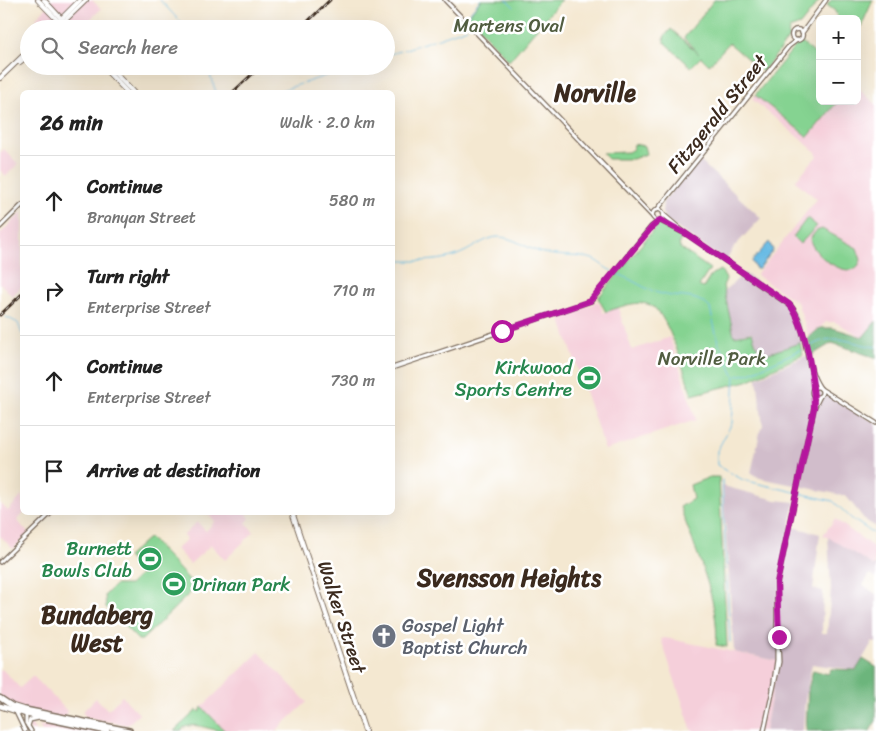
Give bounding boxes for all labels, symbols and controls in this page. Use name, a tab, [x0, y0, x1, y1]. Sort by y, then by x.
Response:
park label: Martens Oval	[454, 9, 565, 42]
map controls	[816, 15, 861, 105]
button: +	[816, 15, 861, 60]
search box	[20, 20, 395, 75]
text: Search here	[78, 31, 178, 64]
icon: search	[38, 34, 66, 62]
street label: Fitzgerald Street	[658, 46, 776, 181]
button: −	[816, 60, 861, 105]
district label: Norville	[553, 72, 636, 114]
text: 26 min	[40, 104, 103, 142]
text: Walk · 2.0 km	[280, 108, 375, 137]
text: Continue	[87, 170, 163, 203]
text: 580 m	[329, 186, 375, 215]
icon: ahead	[40, 187, 68, 215]
text: Branyan Street	[87, 203, 196, 232]
text: Turn right	[87, 260, 169, 293]
text: 710 m	[332, 276, 375, 305]
icon: right	[40, 277, 68, 305]
text: Enterprise Street	[87, 293, 211, 322]
route start	[491, 320, 514, 343]
park label: Norville Park	[658, 342, 766, 375]
text: Continue	[87, 350, 163, 383]
place label: Kirkwood Sports Centre	[455, 351, 574, 406]
sports icon: Kirkwood Sports Centre	[576, 365, 602, 391]
text: 730 m	[331, 366, 375, 395]
icon: ahead	[40, 367, 68, 395]
text: Enterprise Street	[87, 383, 211, 412]
text: Arrive at destination	[87, 454, 260, 487]
icon: arrive	[40, 457, 68, 485]
place label: Burnett Bowls Club	[41, 532, 132, 587]
sports icon: Burnett Bowls Club	[137, 546, 163, 572]
street label: Walker Street	[308, 556, 376, 679]
district label: Svensson Heights	[416, 557, 602, 599]
place label: Drinan Park	[192, 568, 290, 601]
sports icon: Drinan Park	[161, 571, 187, 597]
district label: Bundaberg West	[41, 594, 153, 664]
place label: Gospel Light Baptist Church	[402, 609, 527, 664]
church icon: Gospel Light Baptist Church	[371, 623, 397, 649]
route end	[768, 626, 791, 649]

